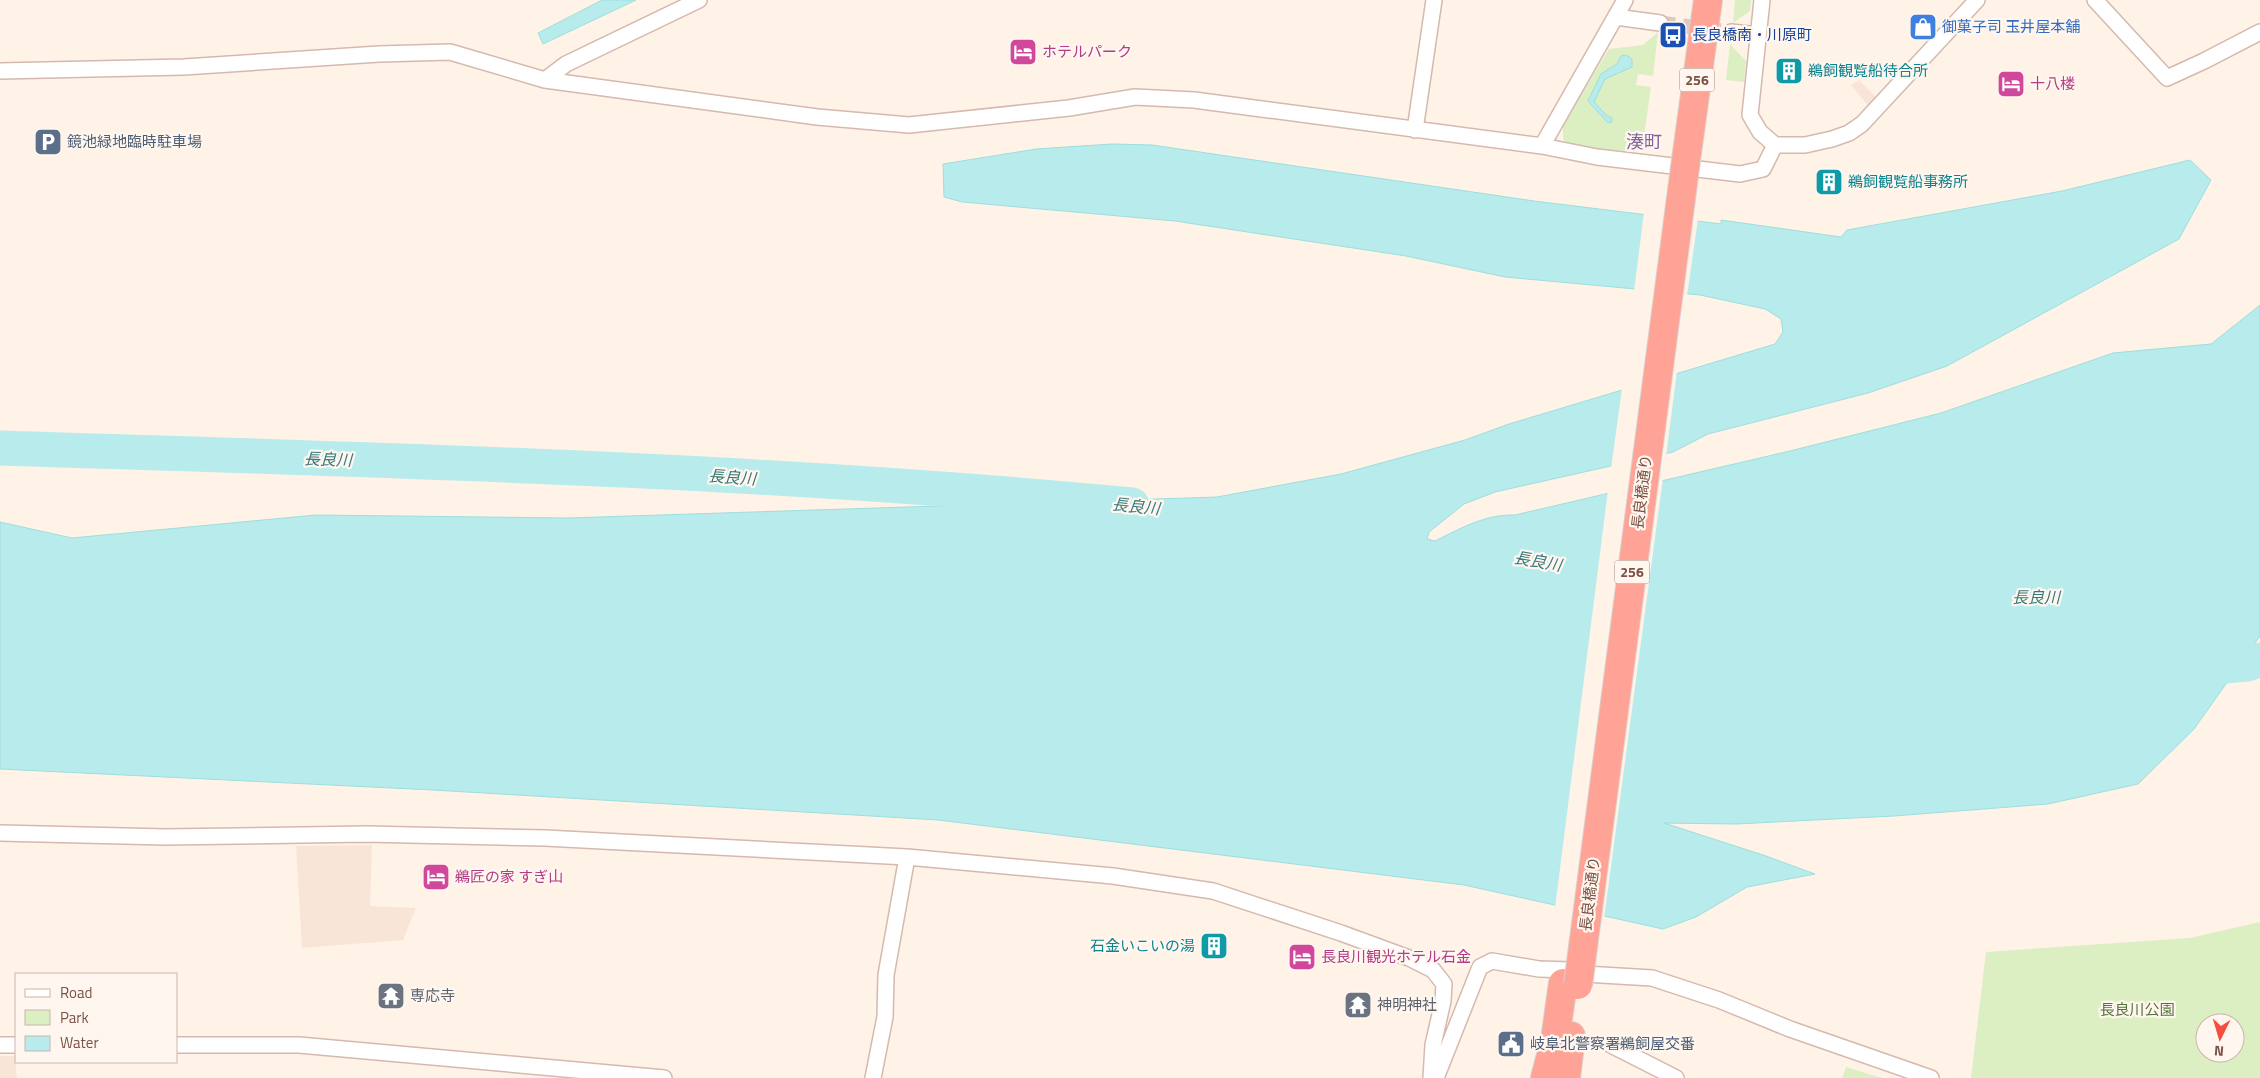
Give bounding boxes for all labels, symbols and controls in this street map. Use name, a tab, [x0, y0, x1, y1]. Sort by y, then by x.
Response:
shop icon: 御菓子司 玉井屋本舗	[1908, 12, 1938, 42]
place label: 御菓子司 玉井屋本舗	[1942, 15, 2080, 38]
bus stop icon: 長良橋南・川原町	[1658, 20, 1688, 50]
place label: 長良橋南・川原町	[1692, 23, 1812, 46]
hotel icon: ホテルパーク	[1008, 37, 1038, 67]
place label: ホテルパーク	[1042, 40, 1132, 63]
building icon: 鵜飼観覧船待合所	[1774, 56, 1804, 86]
place label: 鵜飼観覧船待合所	[1808, 59, 1928, 82]
road number: 256	[1680, 68, 1714, 92]
hotel icon: 十八楼	[1996, 69, 2026, 99]
place label: 十八楼	[2030, 72, 2075, 95]
parking icon: 鏡池緑地臨時駐車場	[33, 127, 63, 157]
district label: 湊町	[1626, 128, 1662, 155]
place label: 鏡池緑地臨時駐車場	[67, 130, 202, 153]
building icon: 鵜飼観覧船事務所	[1814, 167, 1844, 197]
place label: 鵜飼観覧船事務所	[1848, 170, 1968, 193]
water label: 長良川	[304, 446, 354, 472]
street label: 長良橋通り	[1626, 453, 1657, 531]
water label: 長良川	[707, 463, 759, 491]
water label: 長良川	[1111, 492, 1163, 521]
water label: 長良川	[1512, 545, 1566, 577]
road number: 256	[1614, 560, 1650, 584]
water label: 長良川	[2012, 585, 2062, 609]
street label: 長良橋通り	[1574, 855, 1605, 933]
hotel icon: 鵜匠の家 すぎ山	[421, 862, 451, 892]
place label: 鵜匠の家 すぎ山	[455, 865, 563, 888]
building icon: 石金いこいの湯	[1199, 931, 1229, 961]
place label: 石金いこいの湯	[1090, 934, 1195, 957]
hotel icon: 長良川観光ホテル石金	[1287, 942, 1317, 972]
place label: 長良川観光ホテル石金	[1321, 945, 1471, 968]
legend	[15, 973, 178, 1063]
text: Road	[60, 981, 92, 1004]
temple icon: 専応寺	[376, 981, 406, 1011]
place label: 専応寺	[410, 984, 455, 1007]
temple icon: 神明神社	[1343, 990, 1373, 1020]
place label: 神明神社	[1377, 993, 1437, 1016]
park label: 長良川公園	[2099, 998, 2175, 1021]
text: Park	[60, 1006, 89, 1029]
north arrow	[2195, 1013, 2245, 1063]
public building icon: 岐阜北警察署鵜飼屋交番	[1496, 1029, 1526, 1059]
text: Water	[60, 1031, 99, 1054]
place label: 岐阜北警察署鵜飼屋交番	[1530, 1032, 1695, 1055]
text: N	[2213, 1041, 2225, 1062]

